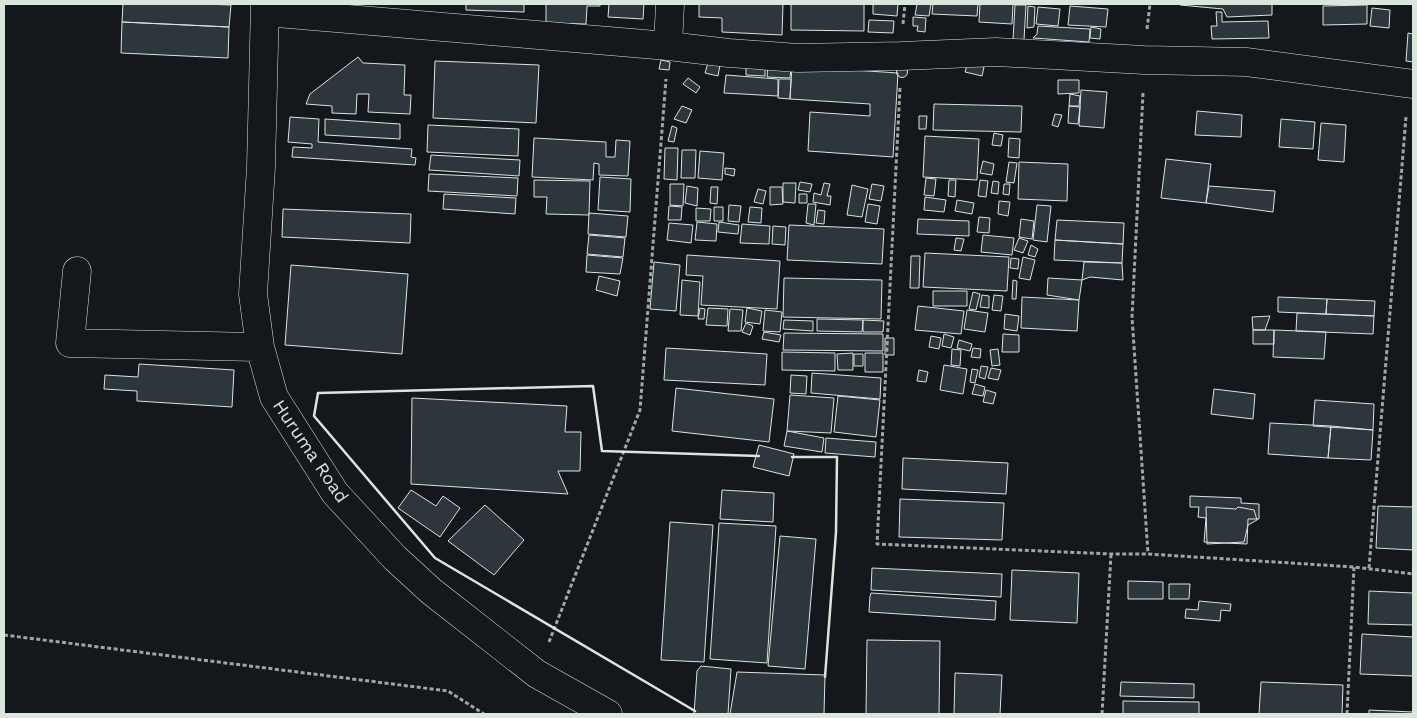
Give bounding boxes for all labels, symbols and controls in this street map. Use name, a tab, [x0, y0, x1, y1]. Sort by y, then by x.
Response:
street label: Huruma Road	[269, 396, 353, 506]

